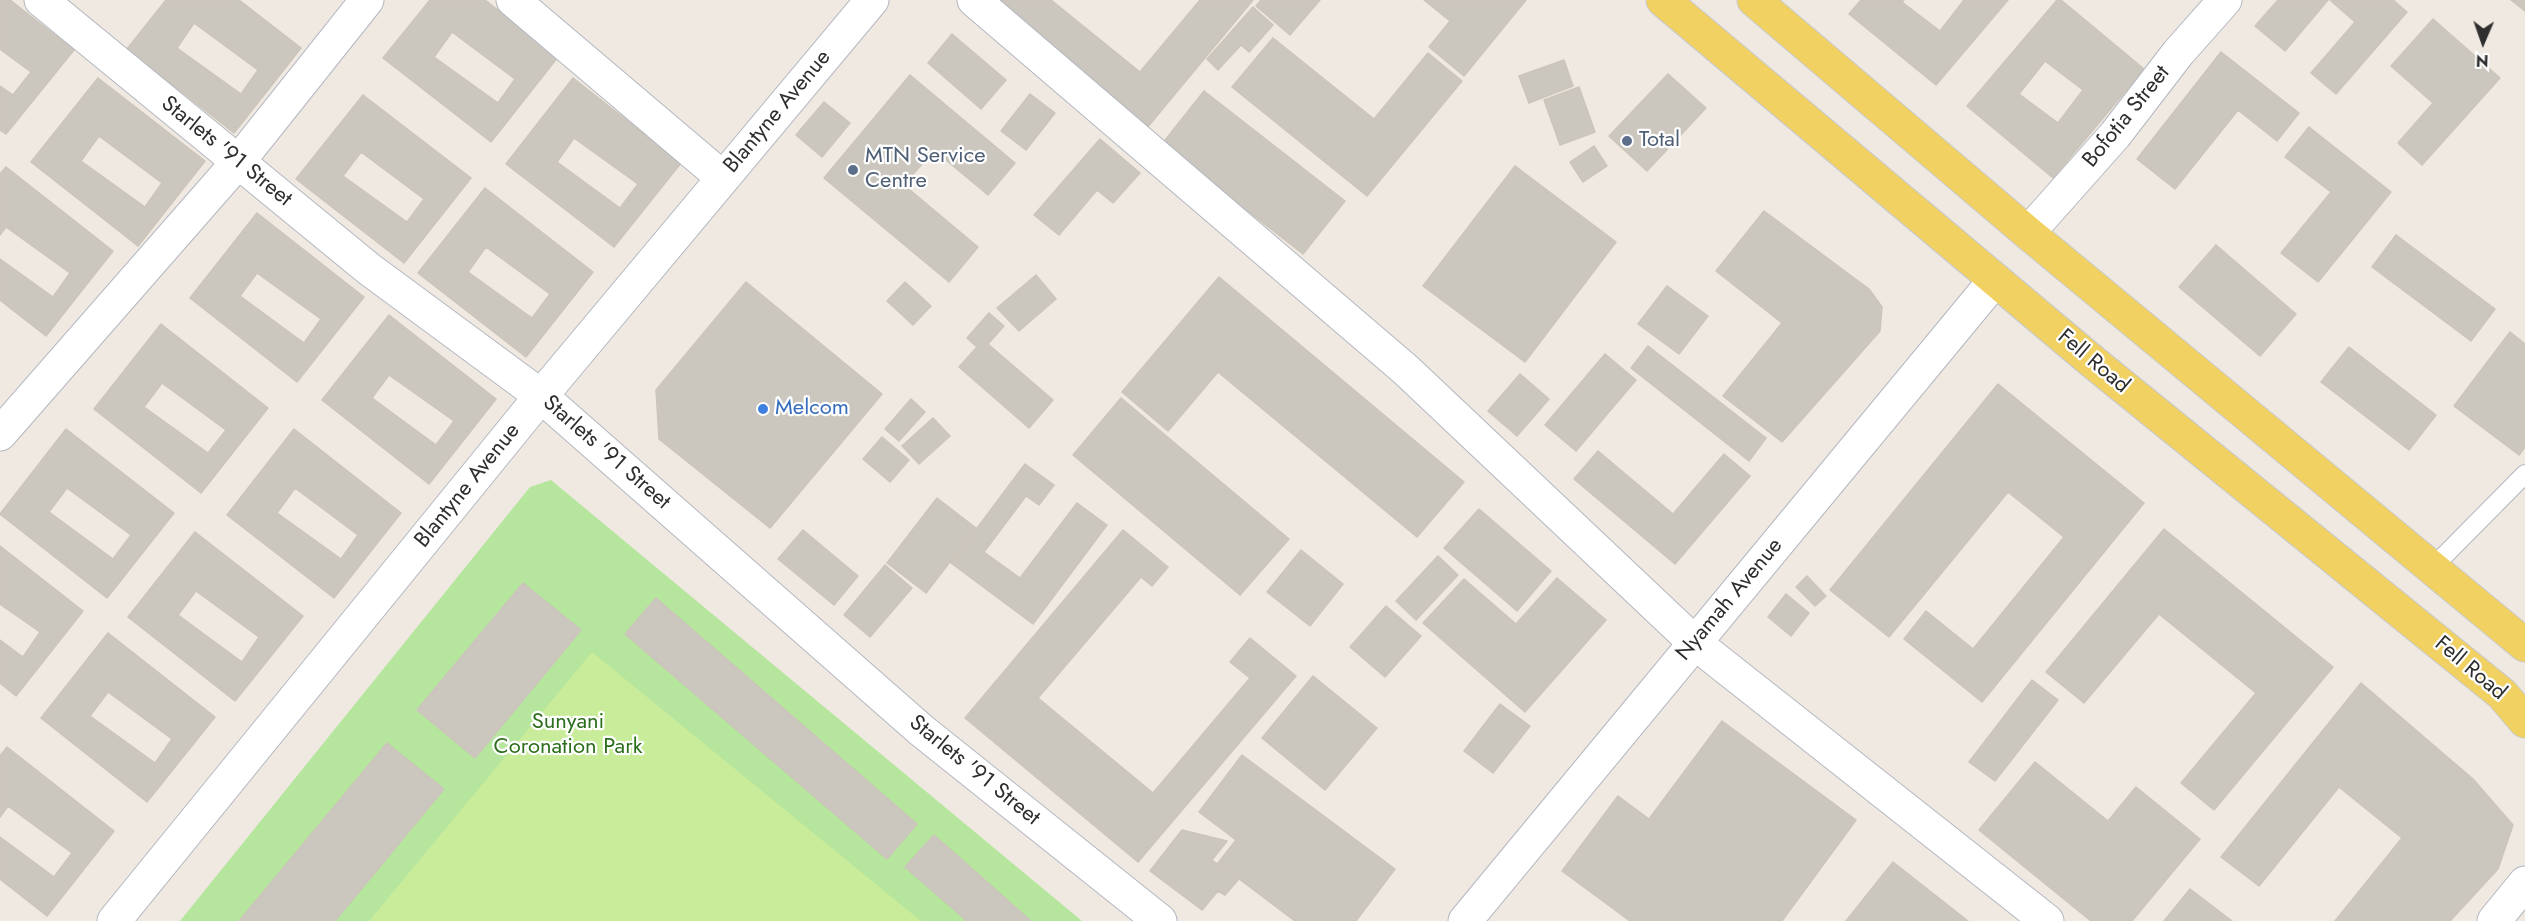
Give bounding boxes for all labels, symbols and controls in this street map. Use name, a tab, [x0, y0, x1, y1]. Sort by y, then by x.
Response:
north arrow	[2453, 12, 2513, 72]
street label: Blantyne Avenue	[719, 45, 837, 179]
text: N	[2476, 49, 2489, 72]
street label: Bofotia Street	[2078, 61, 2176, 173]
street label: Starlets '91 Street	[155, 91, 297, 213]
place label: Total	[1639, 128, 1680, 154]
marker: Total	[1620, 134, 1634, 148]
place label: MTN Service Centre	[865, 144, 986, 196]
marker: MTN Service Centre	[846, 163, 860, 177]
street label: Fell Road	[2052, 324, 2134, 400]
street label: Starlets '91 Street	[537, 390, 675, 516]
place label: Melcom	[775, 396, 849, 422]
marker: Melcom	[756, 402, 770, 416]
street label: Blantyne Avenue	[410, 418, 526, 554]
street label: Nyamah Avenue	[1671, 533, 1789, 667]
street label: Fell Road	[2429, 631, 2511, 707]
park label: Sunyani Coronation Park	[494, 710, 642, 762]
street label: Starlets '91 Street	[903, 710, 1045, 832]

